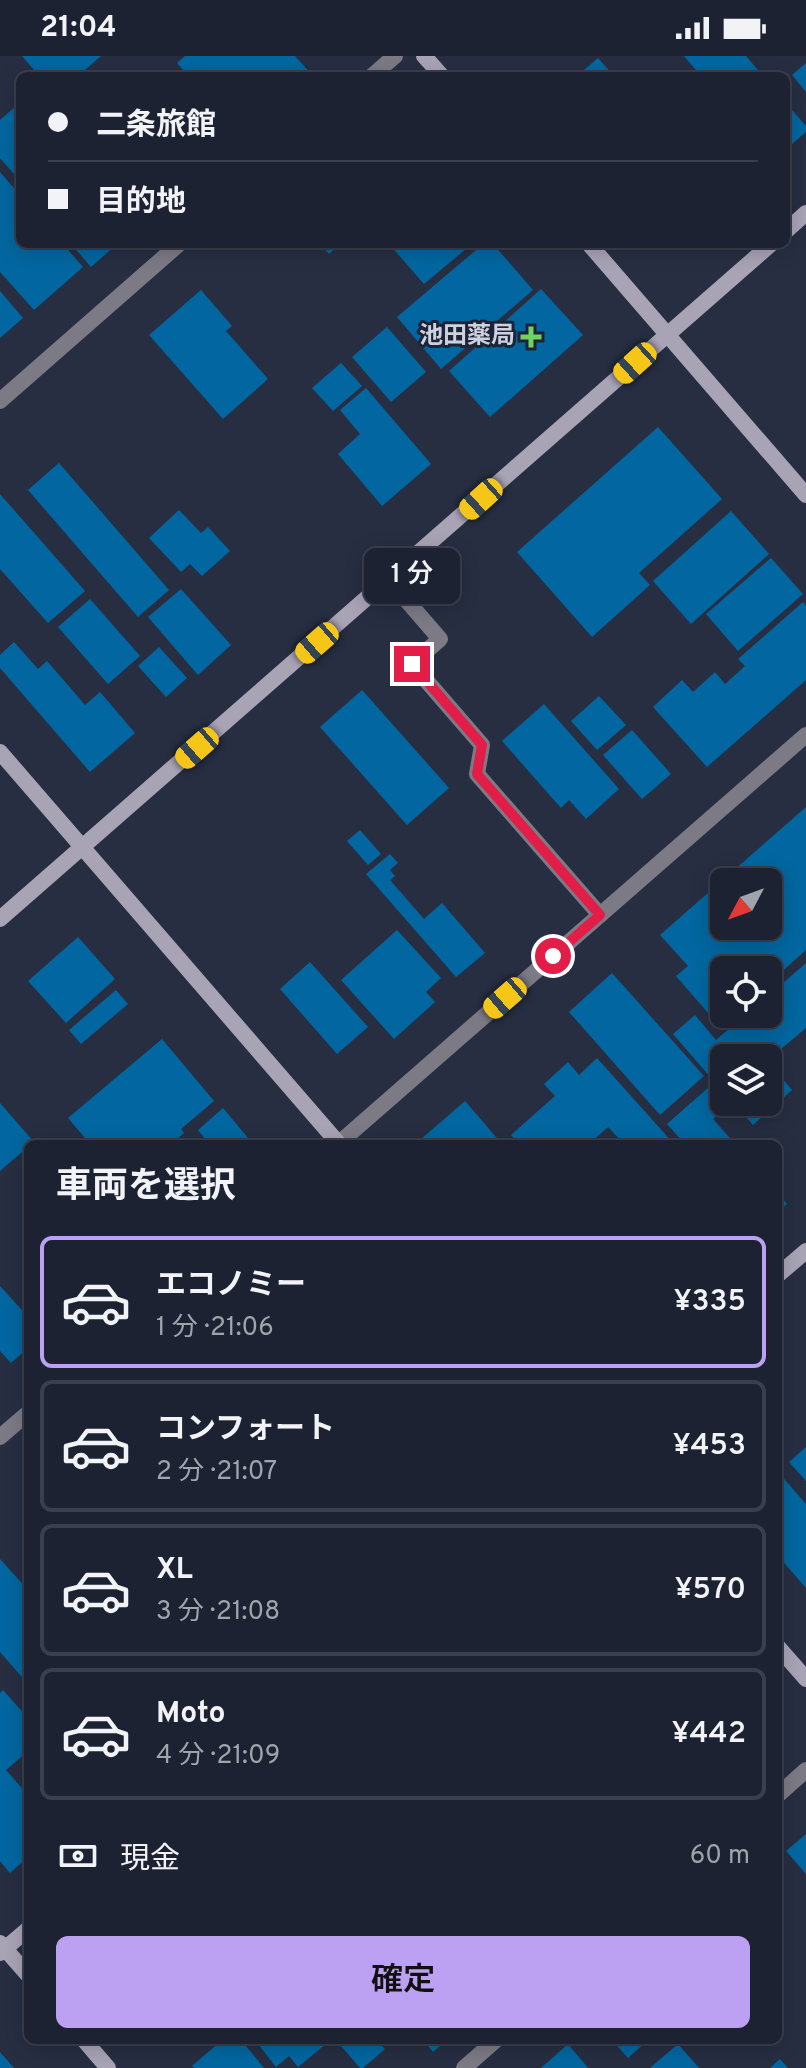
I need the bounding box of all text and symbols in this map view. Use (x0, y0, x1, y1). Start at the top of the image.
text: 21:04 (40, 10, 117, 47)
text: 二条旅館 (96, 108, 216, 145)
text: 目的地 (96, 185, 186, 222)
place label: 池田薬局 (419, 322, 515, 352)
marker: 池田薬局 (522, 328, 540, 346)
car (609, 338, 661, 388)
car (455, 474, 507, 524)
callout: 1 分 (364, 548, 460, 604)
text: 1 分 (391, 559, 433, 592)
car (291, 618, 343, 668)
route end (394, 646, 430, 682)
car (171, 723, 223, 773)
north arrow (710, 868, 782, 940)
map controls (710, 868, 782, 1116)
route start (535, 938, 571, 974)
button: locate (710, 956, 782, 1028)
car (479, 973, 531, 1023)
button: layers (710, 1044, 782, 1116)
text: 車両を選択 (56, 1165, 236, 1211)
icon: car (60, 1266, 132, 1338)
text: エコノミー (156, 1268, 306, 1305)
text: ¥335 (674, 1284, 746, 1321)
text: 1 分 · 21:06 (156, 1312, 274, 1345)
icon: car (60, 1410, 132, 1482)
text: コンフォート (156, 1412, 335, 1449)
text: ¥453 (673, 1428, 746, 1465)
text: 2 分 · 21:07 (156, 1456, 277, 1489)
text: XL (156, 1552, 193, 1589)
icon: car (60, 1554, 132, 1626)
text: ¥570 (675, 1572, 746, 1609)
text: 3 分 · 21:08 (156, 1596, 280, 1629)
text: Moto (156, 1696, 226, 1733)
icon: car (60, 1698, 132, 1770)
text: ¥442 (672, 1716, 746, 1753)
text: 4 分 · 21:09 (156, 1740, 280, 1773)
icon: cash (56, 1834, 100, 1878)
text: 60 m (690, 1840, 750, 1873)
text: 現金 (120, 1842, 180, 1879)
button: 確定 (56, 1936, 750, 2028)

